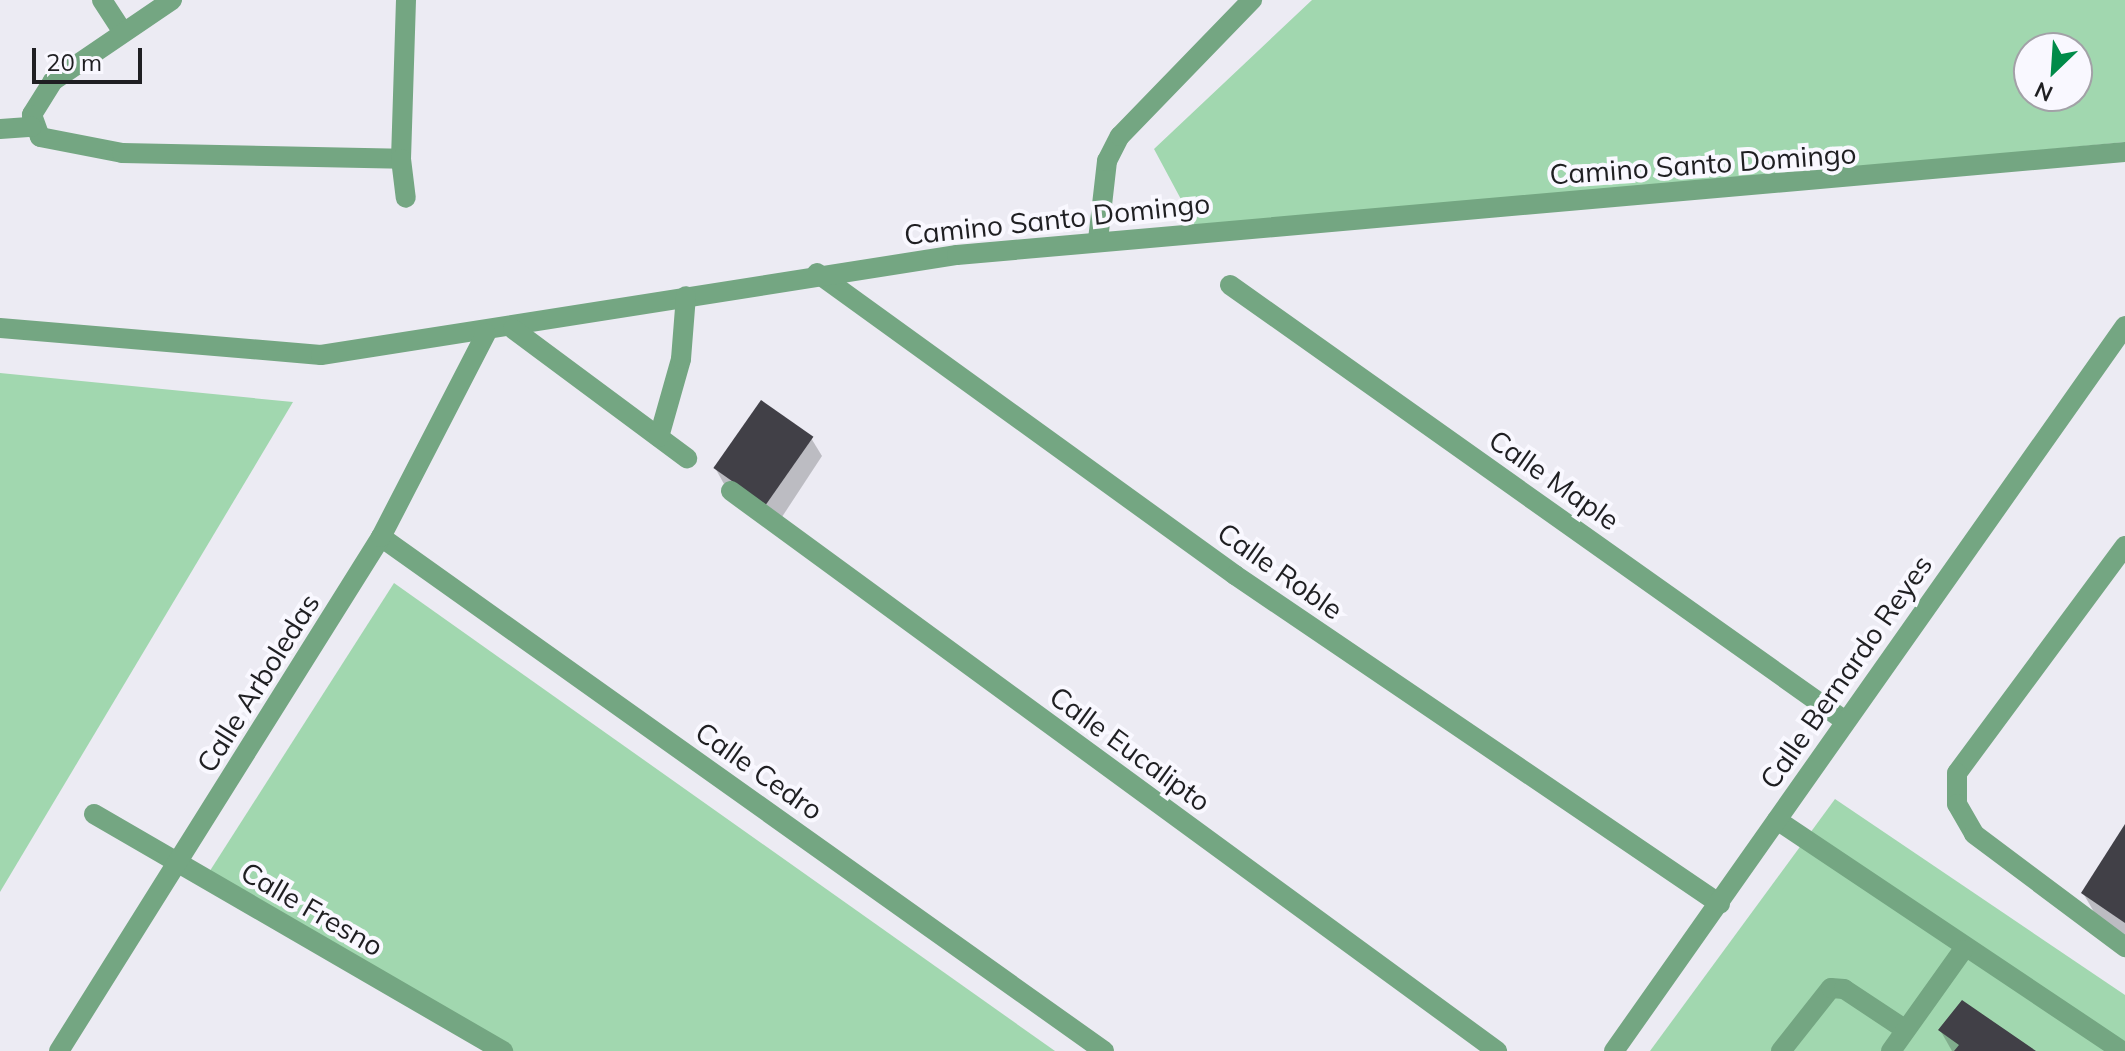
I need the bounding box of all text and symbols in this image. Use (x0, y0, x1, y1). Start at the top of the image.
scale bar (36, 32, 146, 82)
north arrow (2013, 32, 2093, 112)
text: 20 m (46, 47, 102, 77)
text: N (2030, 76, 2057, 108)
street label: Camino Santo Domingo (1548, 137, 1858, 191)
street label: Camino Santo Domingo (902, 186, 1212, 252)
street label: Calle Maple (1483, 423, 1625, 537)
street label: Calle Roble (1211, 516, 1349, 626)
street label: Calle Bernardo Reyes (1753, 549, 1939, 795)
street label: Calle Arboledas (190, 587, 326, 779)
street label: Calle Eucalipto (1043, 680, 1217, 818)
street label: Calle Cedro (689, 715, 829, 827)
street label: Calle Fresno (235, 855, 389, 963)

